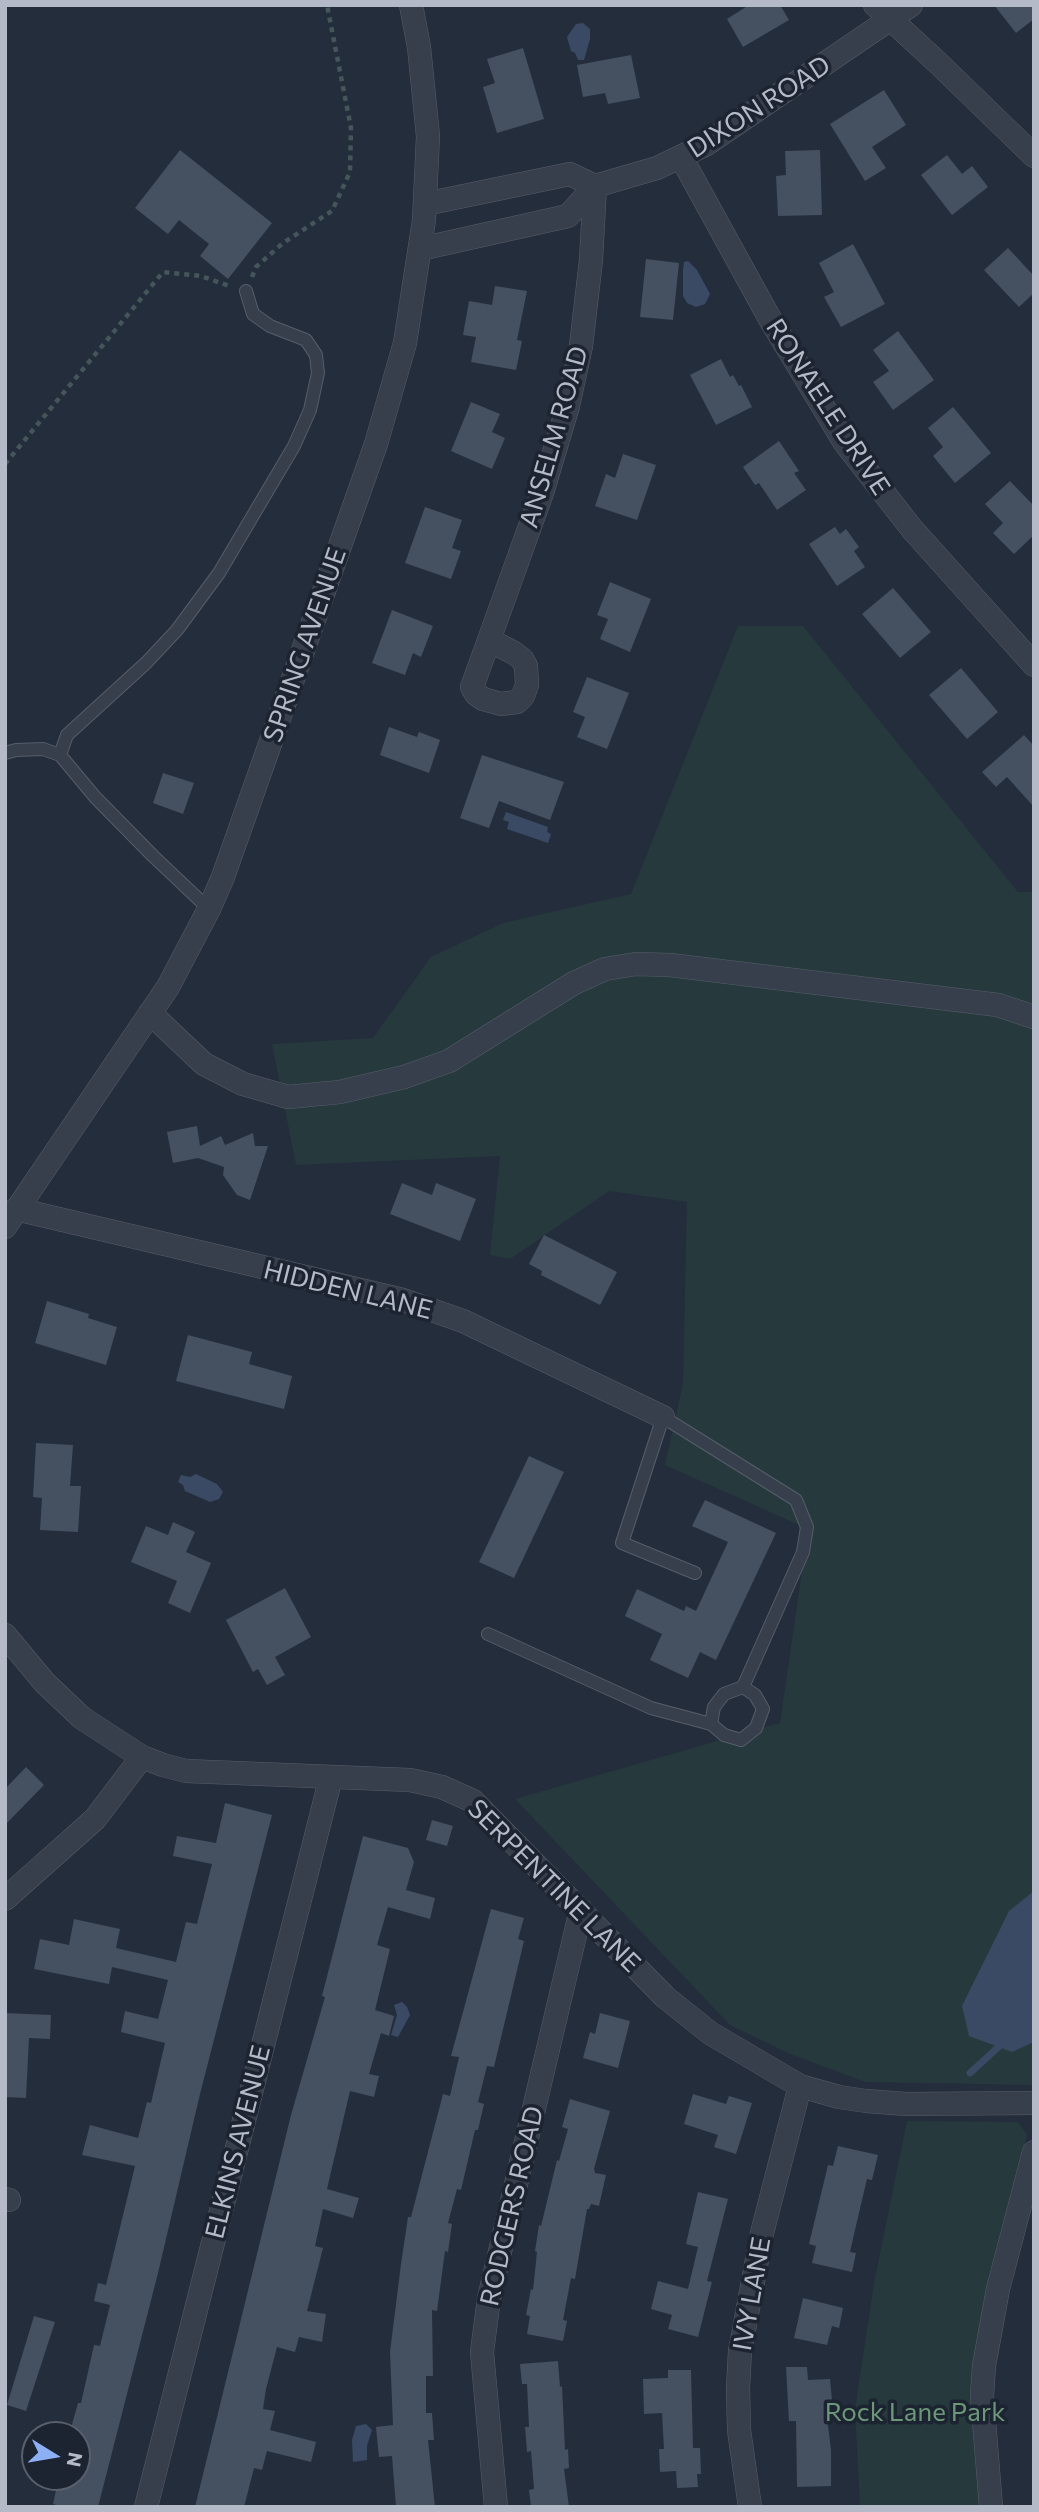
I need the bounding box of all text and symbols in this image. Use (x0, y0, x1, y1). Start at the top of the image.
street label: DIXON ROAD (682, 49, 836, 165)
street label: RONAELE DRIVE (759, 313, 897, 501)
street label: ANSELM ROAD (513, 343, 595, 531)
street label: SPRING AVENUE (257, 544, 353, 746)
street label: HIDDEN LANE (260, 1254, 436, 1326)
street label: SERPENTINE LANE (461, 1793, 647, 1979)
street label: ELKINS AVENUE (199, 2042, 277, 2242)
street label: RODGERS ROAD (474, 2103, 550, 2309)
street label: IVY LANE (727, 2235, 777, 2353)
park label: Rock Lane Park (825, 2396, 1005, 2428)
north arrow (21, 2421, 91, 2491)
text: N (62, 2451, 88, 2469)

